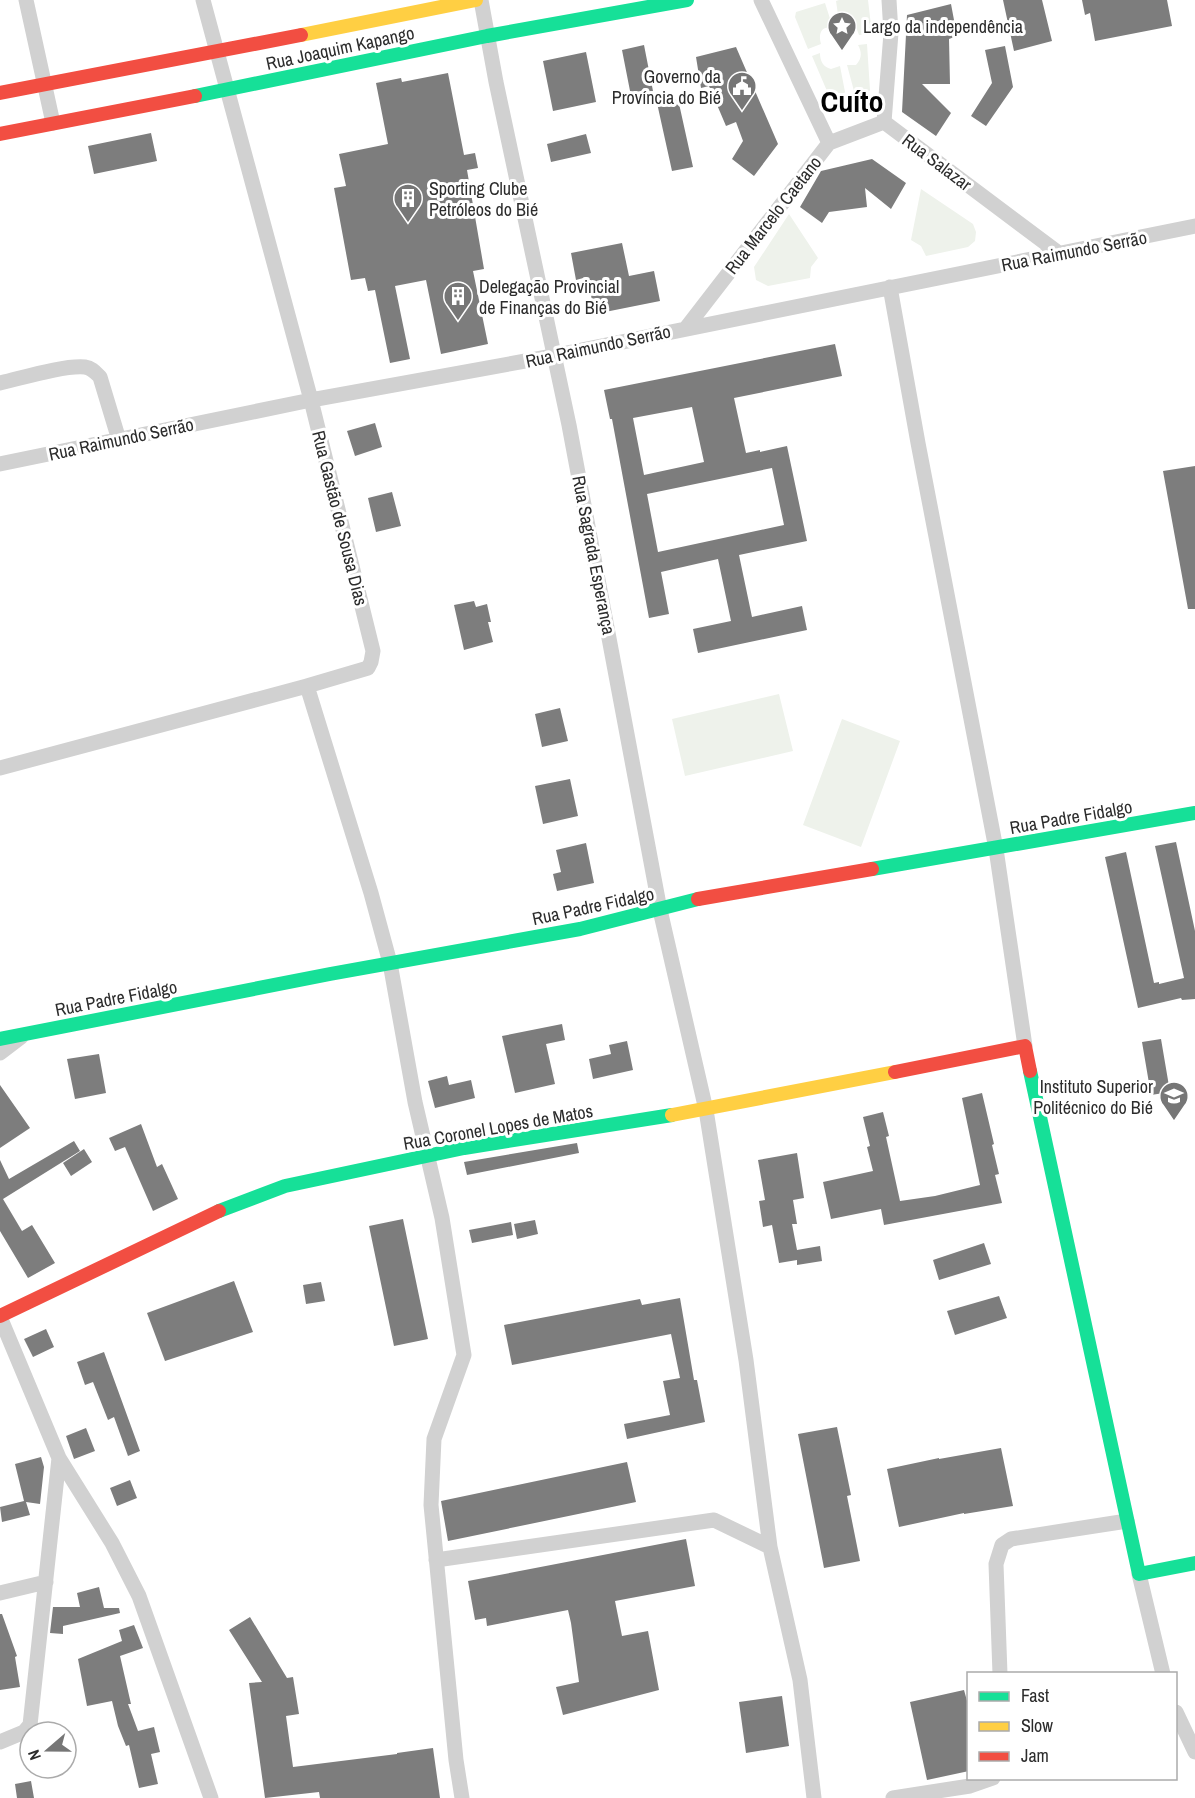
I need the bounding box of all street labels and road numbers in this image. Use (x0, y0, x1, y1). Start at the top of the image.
street label: Rua Joaquim Kapango (264, 20, 416, 76)
street label: Rua Salazar (897, 128, 977, 196)
street label: Rua Marcelo Caetano (719, 151, 827, 279)
street label: Rua Raimundo Serrão (999, 225, 1149, 277)
street label: Rua Raimundo Serrão (523, 318, 673, 374)
street label: Rua Raimundo Serrão (46, 411, 196, 467)
street label: Rua Gastão de Sousa Dias (306, 428, 374, 608)
street label: Rua Sagrada Esperança (566, 473, 622, 637)
street label: Rua Padre Fidalgo (1008, 794, 1134, 840)
street label: Rua Padre Fidalgo (530, 881, 656, 931)
street label: Rua Padre Fidalgo (53, 974, 179, 1022)
street label: Rua Coronel Lopes de Matos (401, 1098, 595, 1156)

